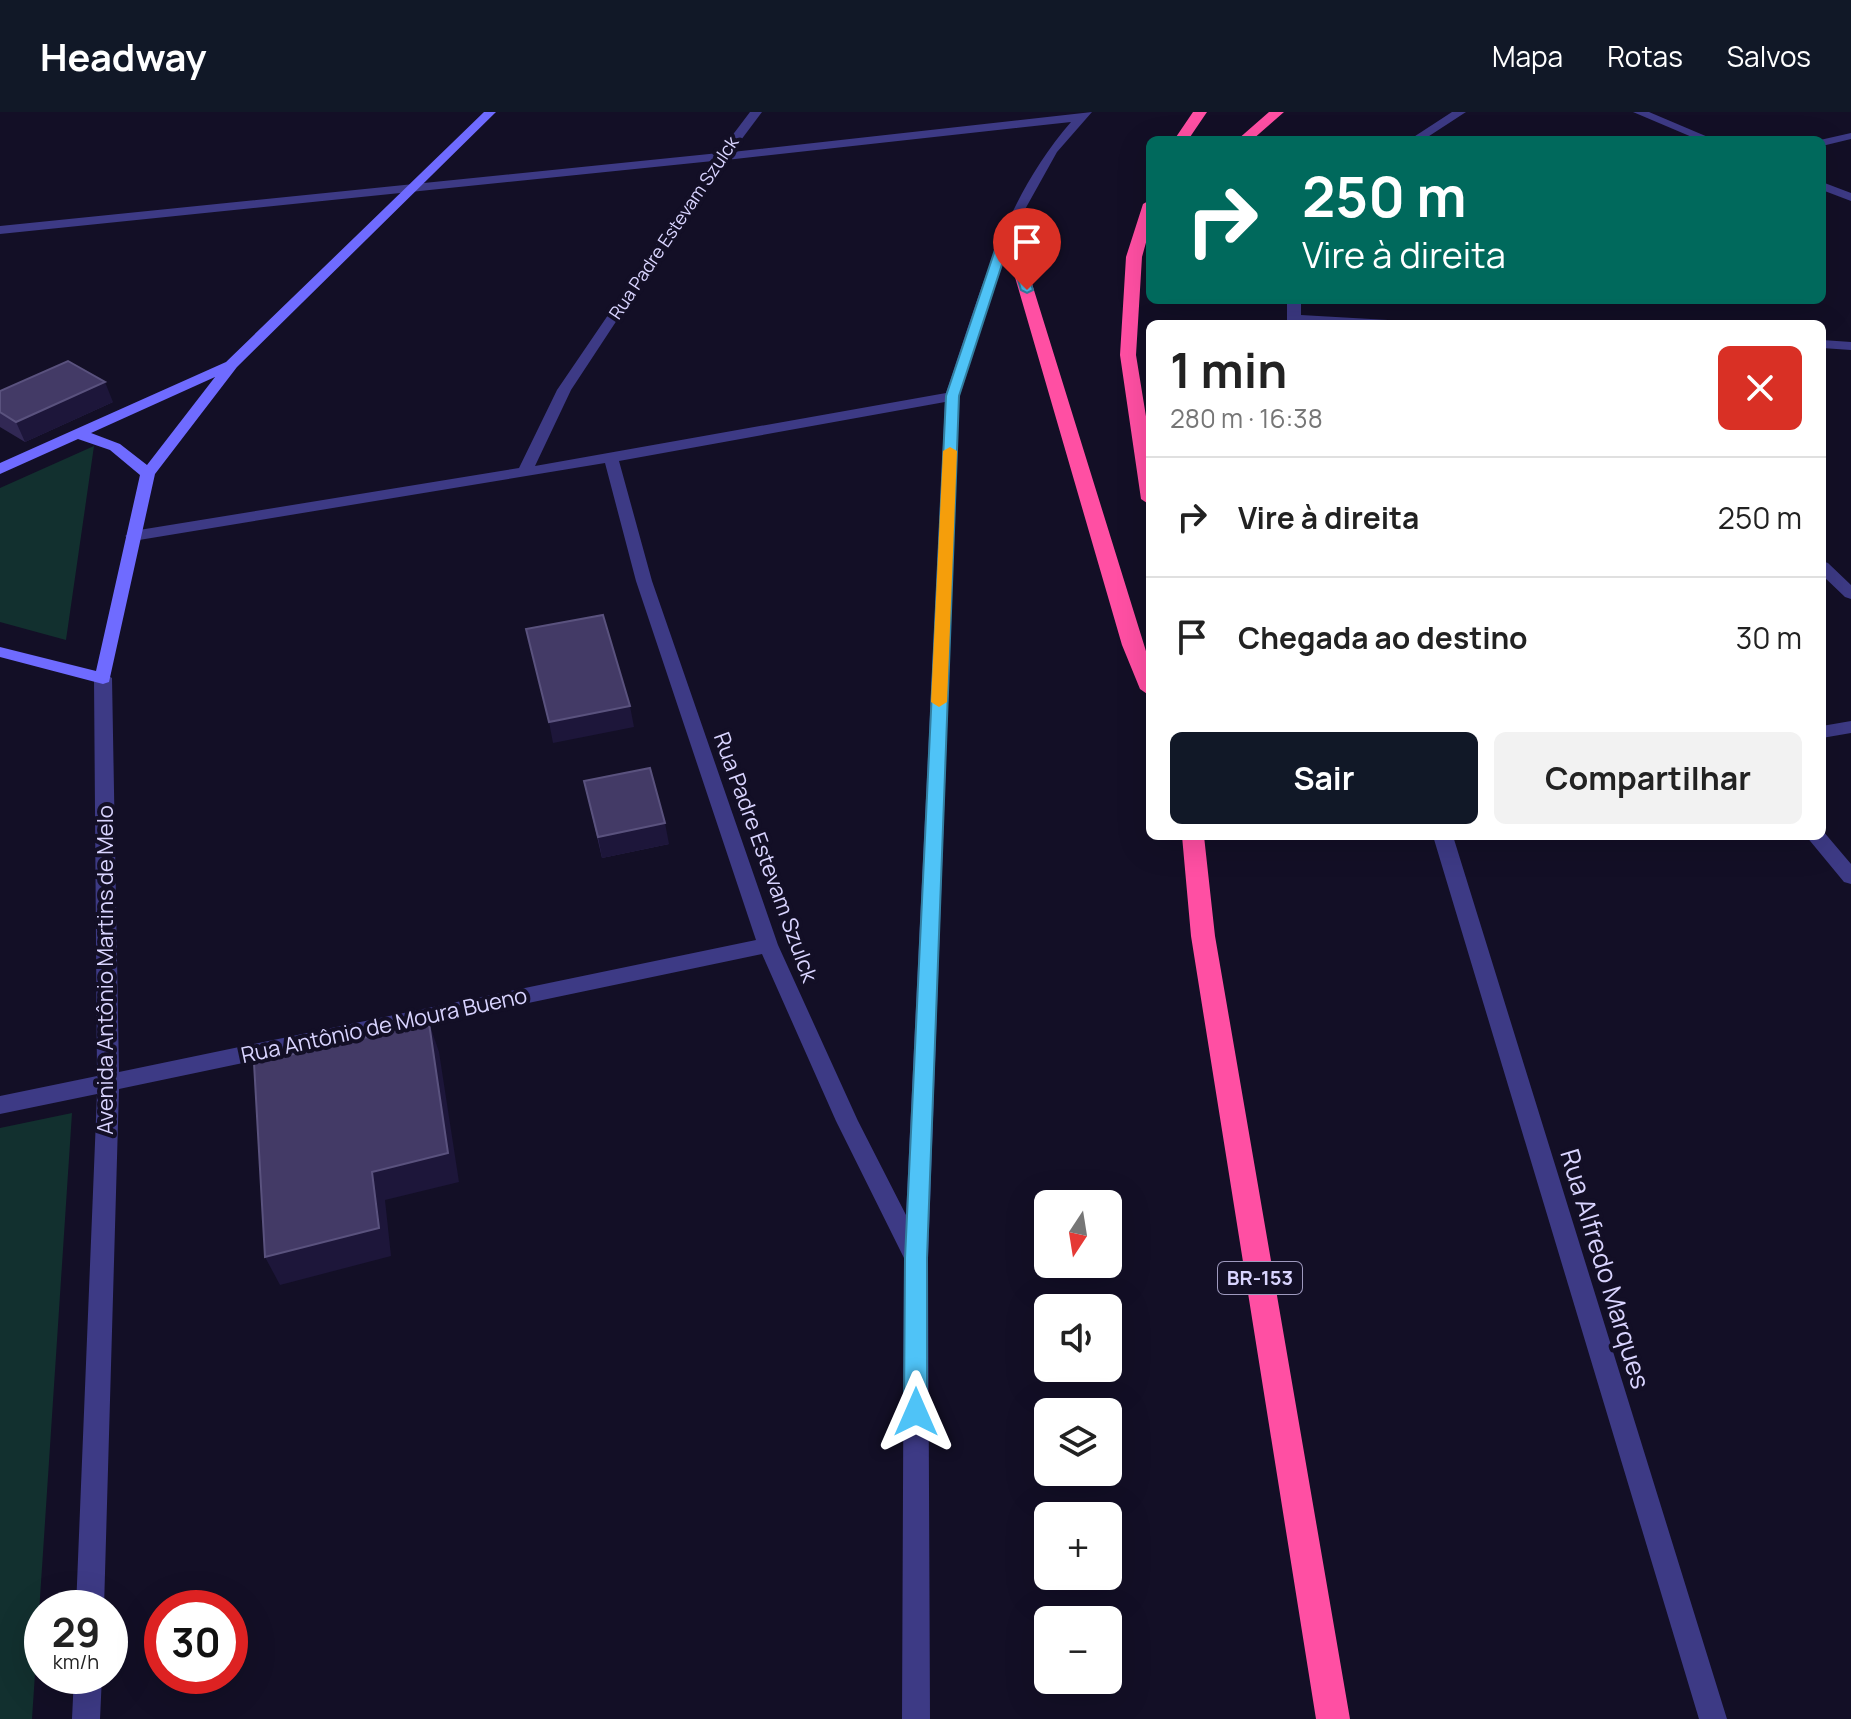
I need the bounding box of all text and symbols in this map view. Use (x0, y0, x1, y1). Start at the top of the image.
text: Headway (40, 30, 207, 82)
text: Mapa (1492, 37, 1563, 75)
text: Rotas (1607, 37, 1683, 75)
text: Salvos (1727, 37, 1811, 75)
street label: Rua Padre Estevam Szulck (603, 130, 744, 324)
text: 250 m (1302, 157, 1467, 234)
icon: right (1170, 168, 1274, 272)
pin (993, 208, 1061, 290)
icon: arrive (1005, 220, 1049, 264)
text: Vire à direita (1302, 230, 1506, 279)
text: 1 min (1170, 337, 1287, 402)
button: close (1718, 346, 1802, 430)
text: 280 m · 16:38 (1170, 400, 1323, 436)
icon: right (1170, 495, 1214, 539)
text: Vire à direita (1238, 497, 1419, 538)
text: 250 m (1718, 497, 1802, 538)
icon: arrive (1170, 615, 1214, 659)
text: Chegada ao destino (1238, 617, 1528, 658)
text: 30 m (1736, 617, 1802, 658)
street label: Rua Padre Estevam Szulck (707, 728, 826, 987)
button: Sair (1170, 732, 1478, 824)
button: Compartilhar (1494, 732, 1802, 824)
street label: Avenida Antônio Martins de Melo (90, 805, 120, 1135)
street label: Rua Antônio de Moura Bueno (238, 980, 530, 1070)
street label: Rua Alfredo Marques (1552, 1144, 1660, 1393)
north arrow (1034, 1190, 1122, 1278)
map controls (1034, 1190, 1122, 1694)
road number: BR-153 (1218, 1262, 1302, 1294)
button: sound (1034, 1294, 1122, 1382)
position arrow (874, 1370, 958, 1454)
button: layers (1034, 1398, 1122, 1486)
button: + (1034, 1502, 1122, 1590)
speed limit sign: 30 (144, 1590, 248, 1694)
text: 29 (52, 1604, 100, 1659)
button: − (1034, 1606, 1122, 1694)
text: km/h (53, 1648, 99, 1675)

